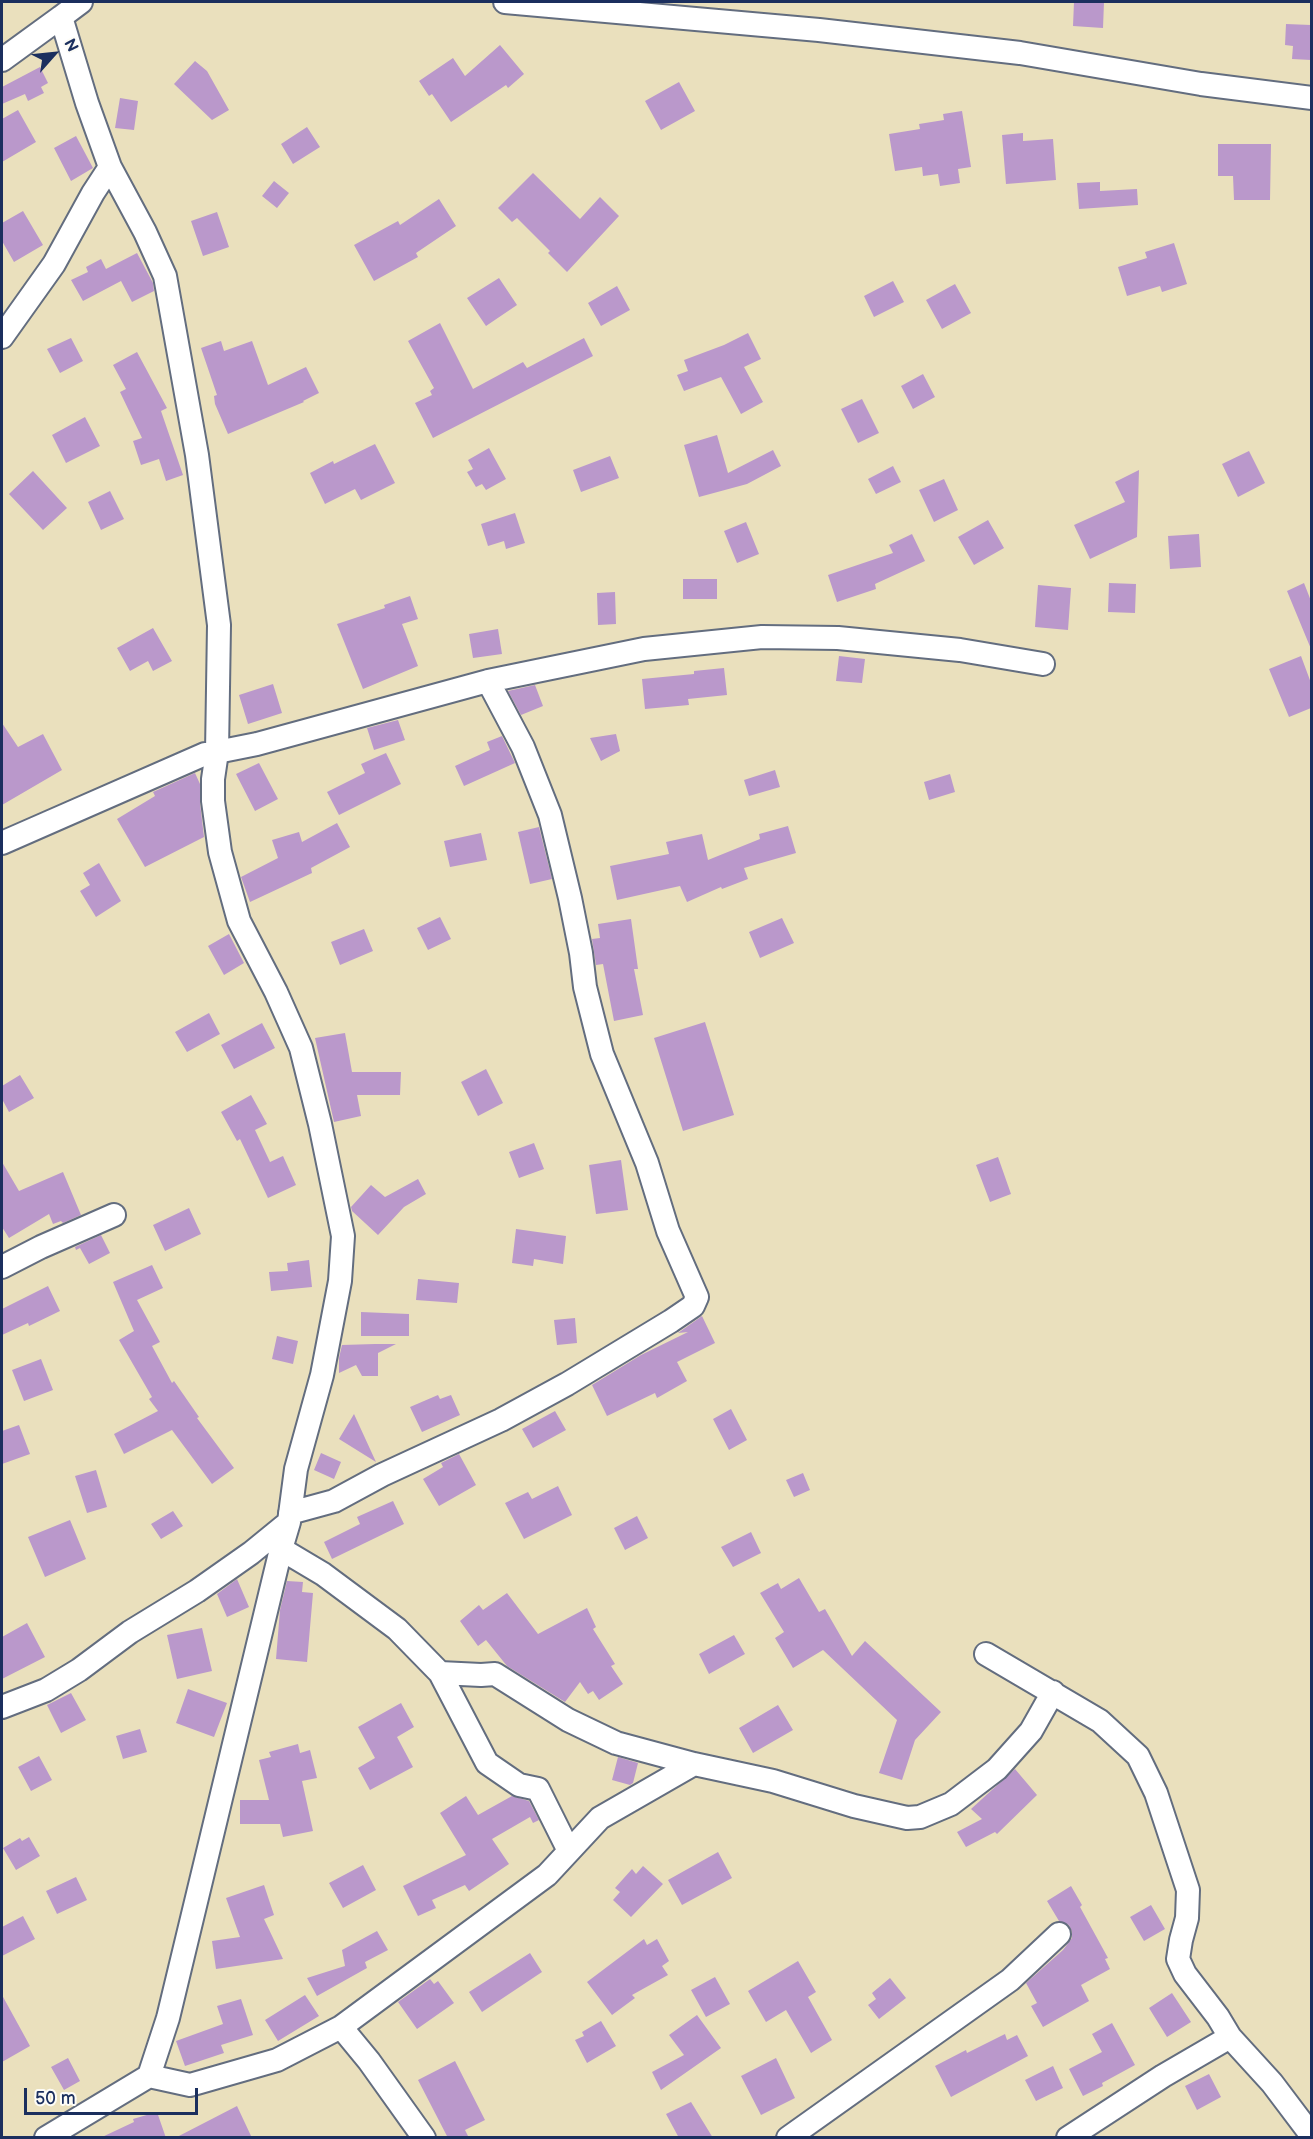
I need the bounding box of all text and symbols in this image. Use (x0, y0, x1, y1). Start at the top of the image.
north arrow (24, 24, 84, 84)
text: N (59, 36, 82, 55)
scale bar (27, 2076, 201, 2114)
text: 50 m (35, 2088, 76, 2109)

